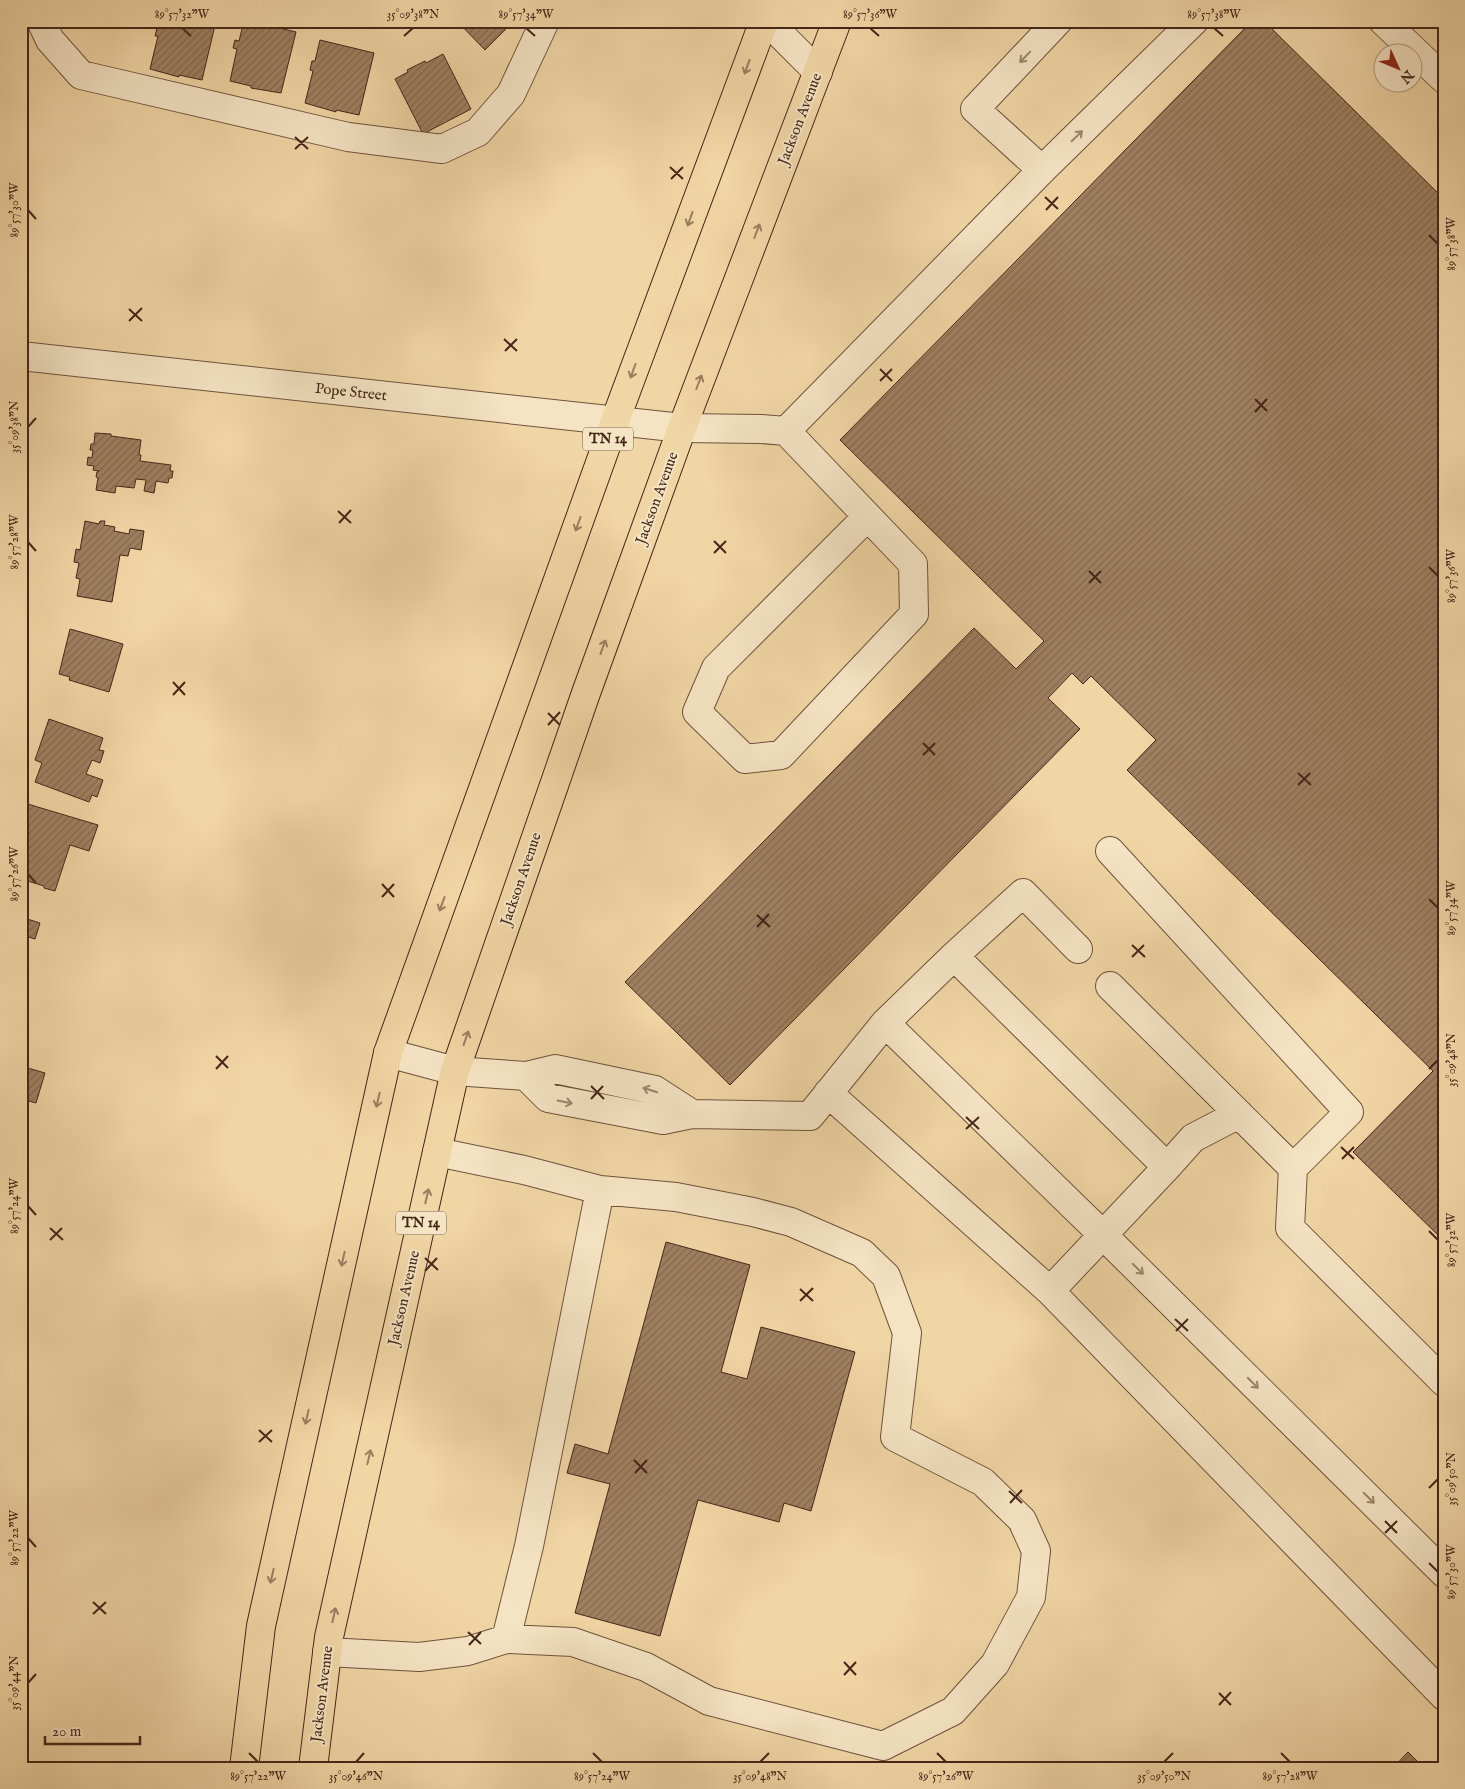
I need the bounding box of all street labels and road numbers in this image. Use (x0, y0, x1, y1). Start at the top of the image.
street label: Jackson Avenue (773, 70, 826, 170)
street label: Pope Street (314, 379, 388, 405)
road number: TN 14 (583, 428, 633, 450)
street label: Jackson Avenue (631, 449, 683, 549)
street label: Jackson Avenue (496, 830, 546, 930)
road number: TN 14 (396, 1212, 446, 1234)
street label: Jackson Avenue (383, 1248, 424, 1349)
street label: Jackson Avenue (306, 1645, 337, 1745)

